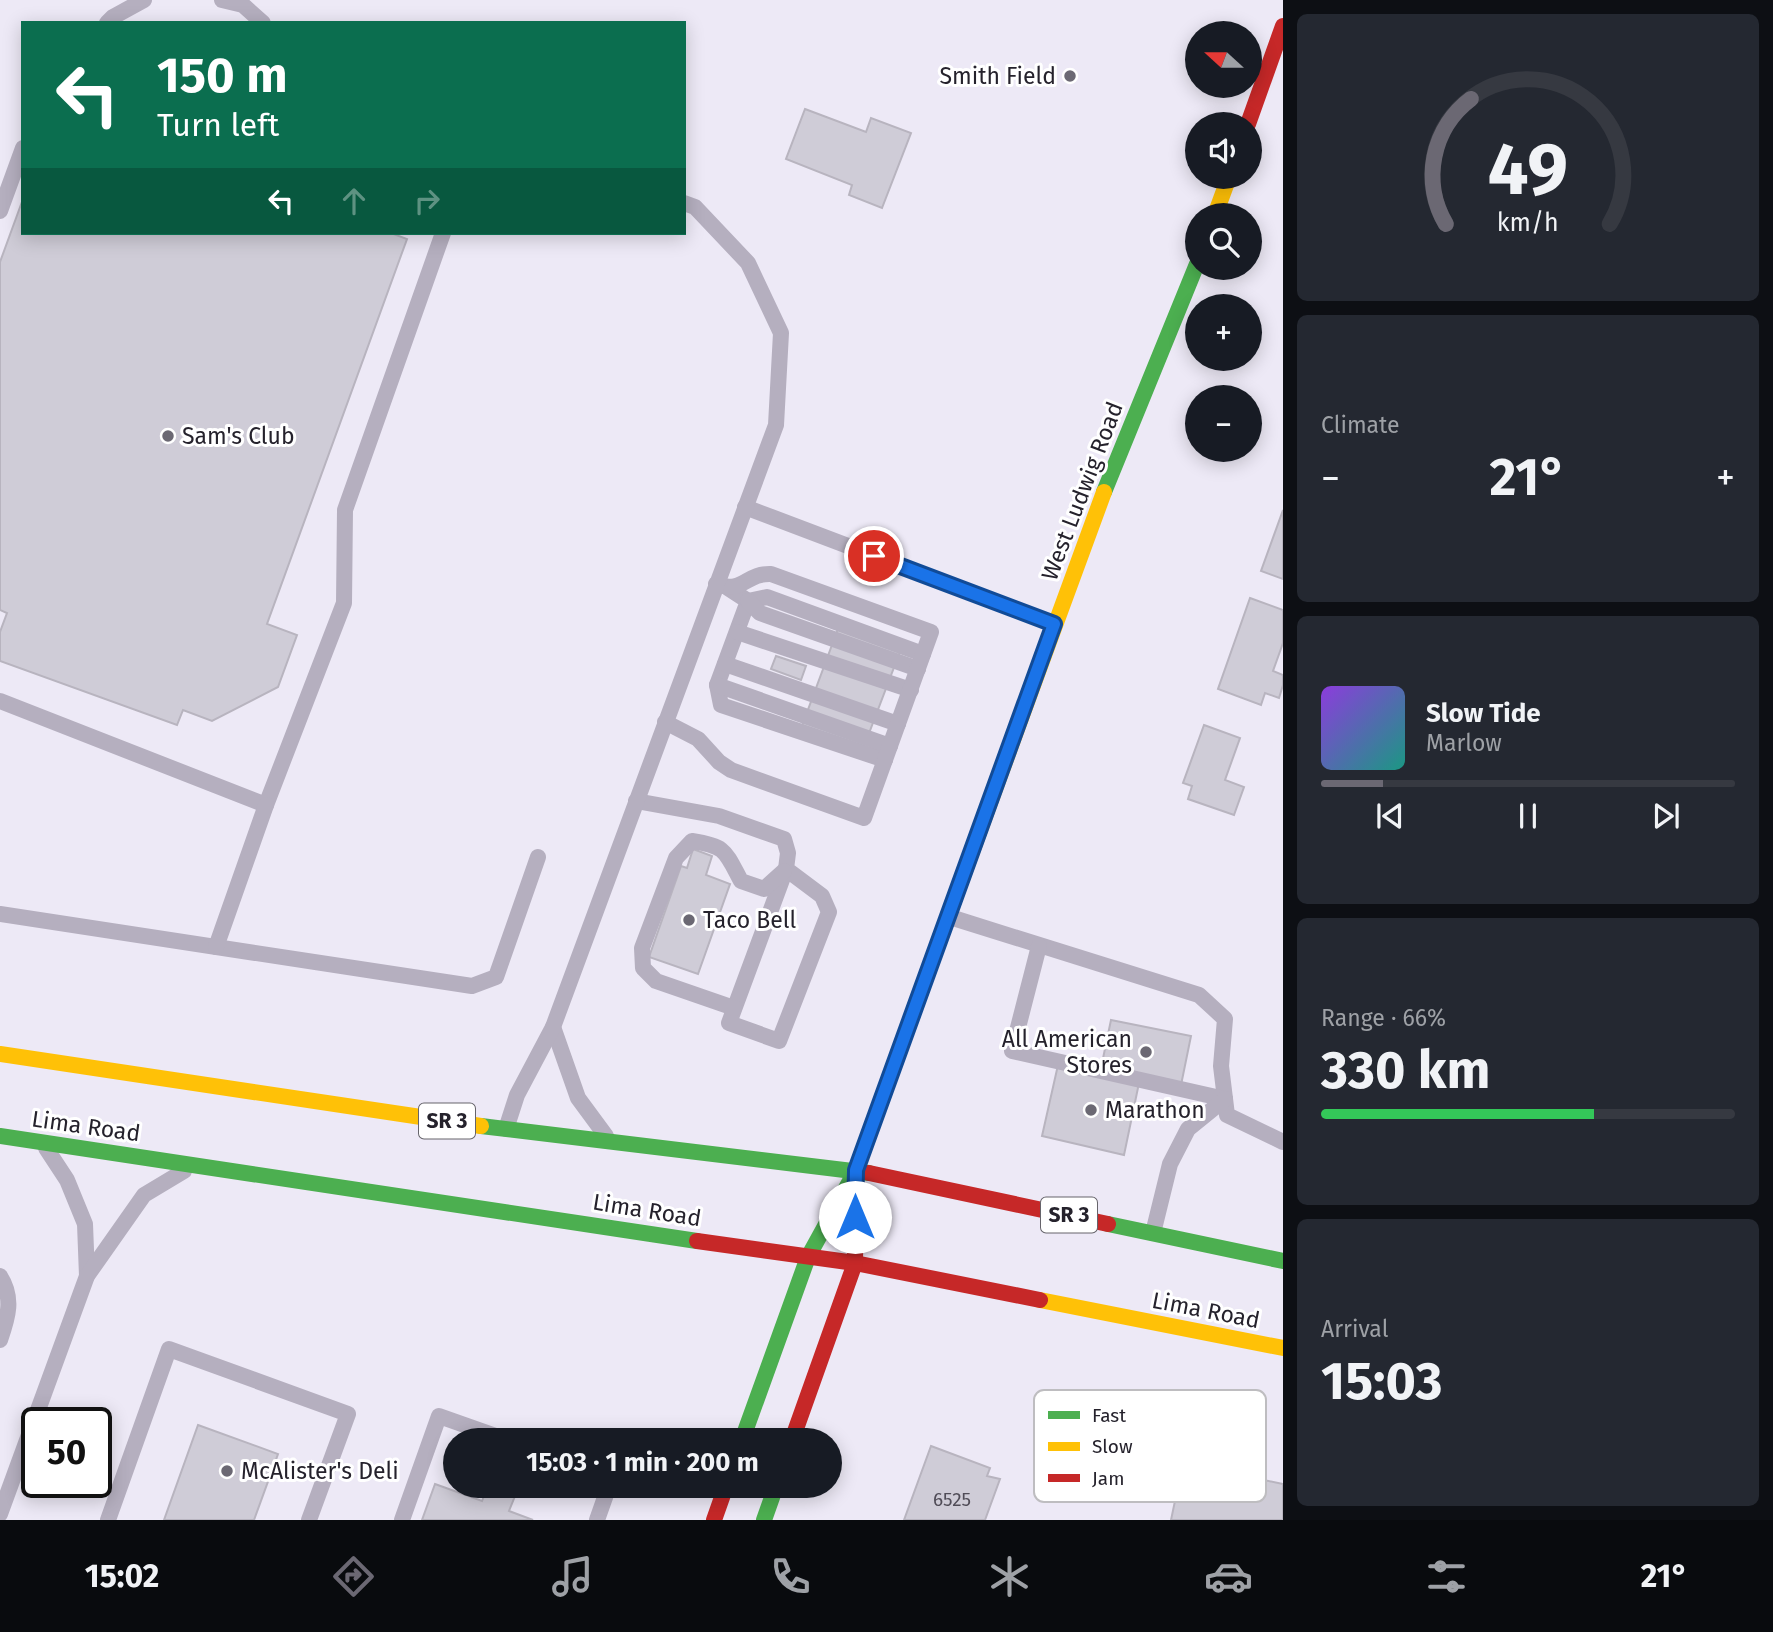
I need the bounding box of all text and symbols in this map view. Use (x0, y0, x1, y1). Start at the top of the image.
north arrow (1185, 21, 1262, 98)
map controls (1185, 21, 1262, 462)
text: 150 m (157, 46, 288, 105)
icon: left (42, 49, 133, 140)
place label: Smith Field (940, 62, 1056, 90)
marker: Smith Field (1062, 68, 1078, 84)
text: Turn left (157, 106, 279, 144)
button: sound (1185, 112, 1262, 189)
text: 49 (1488, 126, 1568, 213)
icon: left (262, 182, 300, 220)
icon: ahead (335, 182, 373, 220)
icon: right (408, 182, 446, 220)
button: search (1185, 203, 1262, 280)
text: km/h (1497, 207, 1559, 237)
button: + (1185, 294, 1262, 371)
button: − (1185, 385, 1262, 462)
street label: West Ludwig Road (1035, 398, 1129, 584)
text: Climate (1321, 411, 1400, 439)
place label: Sam's Club (182, 422, 295, 450)
marker: Sam's Club (160, 428, 176, 444)
text: 21° (1490, 446, 1567, 509)
text: − (1321, 455, 1340, 501)
text: + (1716, 455, 1735, 501)
pin (844, 526, 904, 586)
icon: arrive (855, 537, 893, 575)
text: Slow Tide (1426, 698, 1541, 729)
text: Marlow (1426, 729, 1502, 757)
icon: previous (1371, 797, 1409, 835)
icon: pause (1509, 797, 1547, 835)
icon: next (1647, 797, 1685, 835)
place label: Taco Bell (703, 906, 797, 934)
marker: Taco Bell (681, 912, 697, 928)
text: Range · 66% (1321, 1004, 1446, 1032)
place label: All American Stores (1002, 1025, 1132, 1079)
text: 330 km (1321, 1039, 1490, 1102)
marker: All American Stores (1138, 1044, 1154, 1060)
place label: Marathon (1105, 1096, 1205, 1124)
marker: Marathon (1083, 1102, 1099, 1118)
road number: SR 3 (419, 1104, 475, 1138)
street label: Lima Road (30, 1105, 142, 1147)
position arrow (818, 1180, 892, 1254)
street label: Lima Road (591, 1188, 703, 1232)
road number: SR 3 (1041, 1198, 1097, 1232)
street label: Lima Road (1150, 1286, 1262, 1334)
text: Arrival (1321, 1315, 1388, 1343)
text: 15:03 (1321, 1350, 1442, 1413)
legend (1034, 1390, 1266, 1502)
text: Fast (1092, 1404, 1126, 1427)
speed limit sign: 50 (21, 1407, 112, 1498)
text: Slow (1092, 1435, 1133, 1458)
text: 15:03 · 1 min · 200 m (526, 1447, 759, 1478)
place label: McAlister's Deli (241, 1457, 399, 1485)
marker: McAlister's Deli (219, 1463, 235, 1479)
text: Jam (1092, 1467, 1124, 1490)
house number: 6525 (933, 1488, 971, 1511)
icon: directions (329, 1552, 378, 1601)
icon: music (548, 1552, 597, 1601)
icon: phone (766, 1552, 815, 1601)
icon: climate (985, 1552, 1034, 1601)
icon: car (1204, 1552, 1253, 1601)
icon: filters (1422, 1552, 1471, 1601)
text: 15:02 (85, 1557, 159, 1595)
text: 21° (1641, 1557, 1688, 1595)

